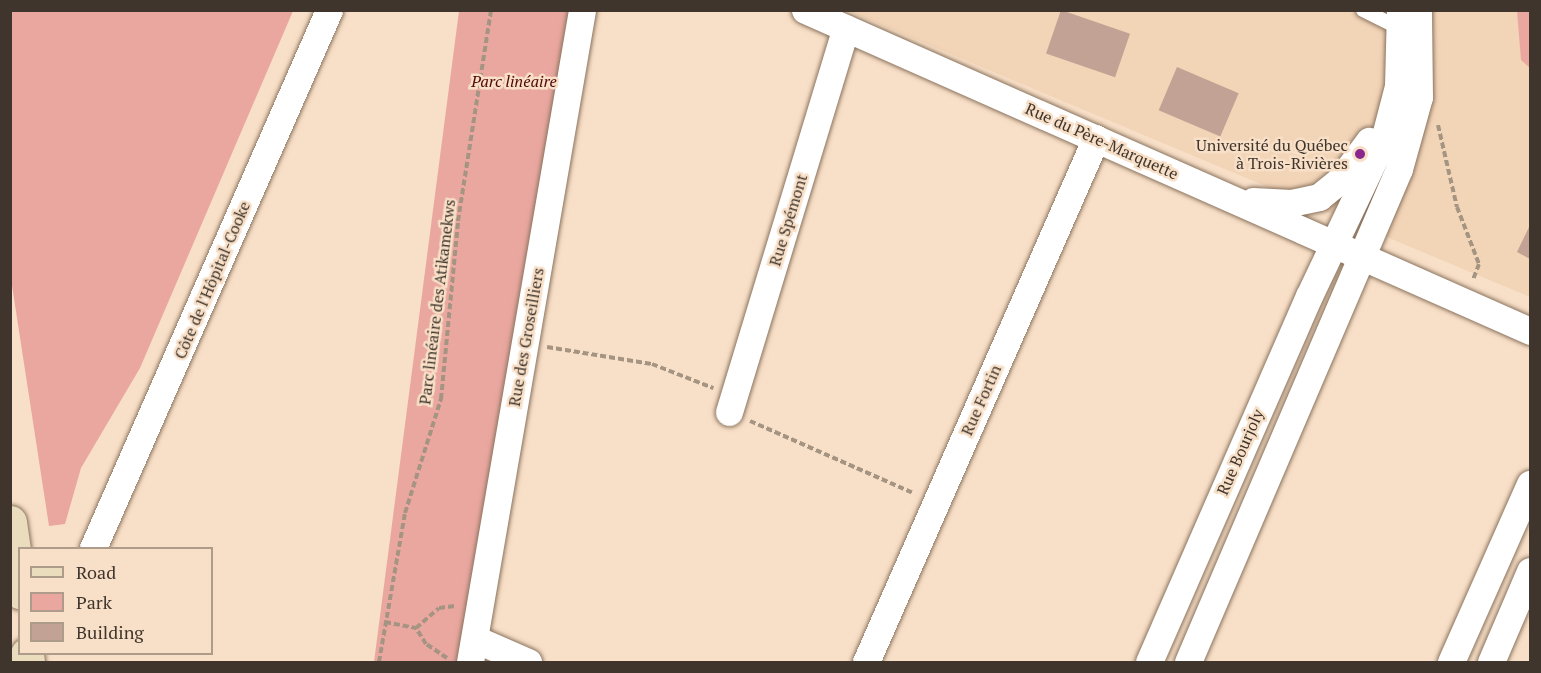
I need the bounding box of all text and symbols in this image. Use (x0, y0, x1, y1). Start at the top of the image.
park label: Parc linéaire (471, 71, 557, 91)
street label: Rue du Père-Marquette (1023, 99, 1181, 183)
place label: Université du Québec à Trois-Rivières (1196, 135, 1348, 173)
marker: Université du Québec à Trois-Rivières (1353, 147, 1367, 161)
street label: Rue Spémont (765, 172, 811, 268)
street label: Côte de l'Hôpital-Cooke (170, 198, 254, 362)
street label: Parc linéaire des Atikamekws (415, 198, 459, 406)
street label: Rue des Groseilliers (504, 266, 548, 408)
street label: Rue Fortin (957, 362, 1005, 438)
street label: Rue Bourjoly (1213, 406, 1267, 498)
legend (18, 547, 213, 655)
text: Road (76, 560, 116, 584)
text: Park (76, 590, 112, 614)
text: Building (76, 620, 144, 644)

